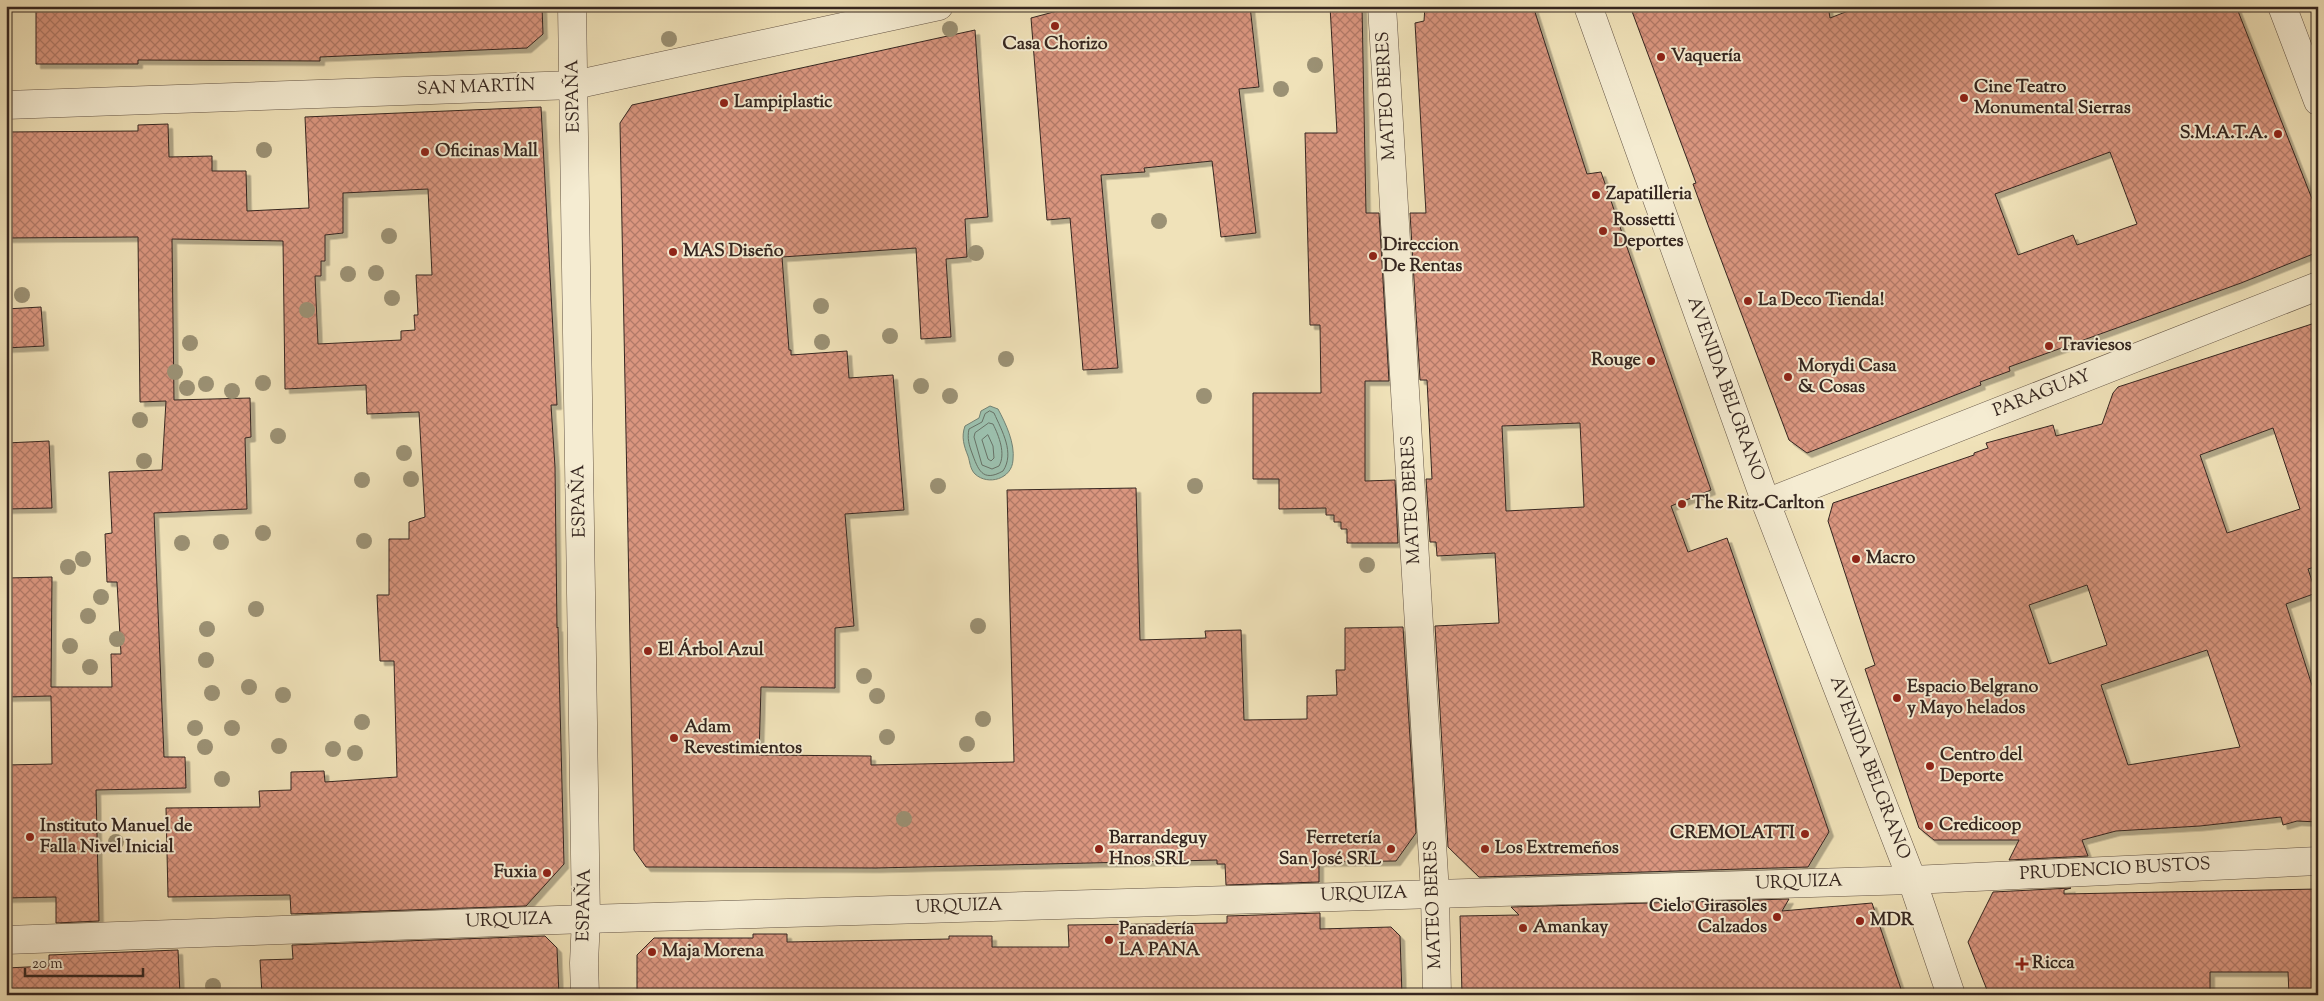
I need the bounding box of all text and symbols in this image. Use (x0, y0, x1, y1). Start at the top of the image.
marker: Casa Chorizo (1049, 20, 1061, 32)
street label: MATEO BERES (1371, 31, 1403, 161)
place label: Casa Chorizo (1002, 32, 1108, 58)
place label: Vaquería (1671, 44, 1742, 70)
marker: Vaquería (1655, 51, 1667, 63)
street label: ESPAÑA (560, 59, 588, 133)
street label: SAN MARTÍN (416, 73, 536, 103)
place label: Cine Teatro Monumental Sierras (1974, 75, 2131, 122)
place label: Lampiplastic (734, 90, 833, 116)
marker: Cine Teatro Monumental Sierras (1958, 92, 1970, 104)
marker: Lampiplastic (718, 97, 730, 109)
place label: S.M.A.T.A. (2180, 121, 2268, 147)
marker: S.M.A.T.A. (2272, 128, 2284, 140)
place label: Oficinas Mall (435, 139, 539, 165)
marker: Oficinas Mall (419, 146, 431, 158)
place label: Zapatilleria (1606, 182, 1693, 208)
marker: Zapatilleria (1590, 189, 1602, 201)
place label: Rossetti Deportes (1613, 208, 1684, 255)
marker: Rossetti Deportes (1597, 225, 1609, 237)
place label: Direccion De Rentas (1383, 233, 1462, 280)
place label: MAS Diseño (683, 239, 784, 265)
marker: MAS Diseño (667, 246, 679, 258)
marker: Direccion De Rentas (1367, 250, 1379, 262)
place label: La Deco Tienda! (1758, 288, 1885, 314)
street label: AVENIDA BELGRANO (1680, 293, 1770, 485)
marker: La Deco Tienda! (1742, 295, 1754, 307)
place label: Traviesos (2059, 333, 2132, 359)
marker: Traviesos (2043, 340, 2055, 352)
place label: Rouge (1591, 348, 1642, 374)
place label: Morydi Casa & Cosas (1798, 354, 1897, 401)
marker: Rouge (1645, 355, 1657, 367)
street label: PARAGUAY (1989, 363, 2095, 425)
marker: Morydi Casa & Cosas (1782, 371, 1794, 383)
street label: MATEO BERES (1396, 435, 1428, 565)
street label: ESPAÑA (566, 464, 594, 538)
place label: The Ritz-Carlton (1692, 491, 1825, 517)
marker: The Ritz-Carlton (1676, 498, 1688, 510)
place label: Macro (1866, 546, 1915, 572)
marker: Macro (1850, 553, 1862, 565)
place label: El Árbol Azul (658, 637, 765, 664)
marker: El Árbol Azul (642, 645, 654, 657)
street label: AVENIDA BELGRANO (1822, 672, 1916, 864)
place label: Espacio Belgrano y Mayo helados (1907, 675, 2039, 722)
marker: Espacio Belgrano y Mayo helados (1891, 692, 1903, 704)
place label: Adam Revestimientos (684, 715, 802, 762)
marker: Adam Revestimientos (668, 732, 680, 744)
place label: Centro del Deporte (1940, 743, 2024, 790)
marker: Centro del Deporte (1924, 760, 1936, 772)
place label: Credicoop (1939, 813, 2021, 839)
place label: Instituto Manuel de Falla Nivel Inicial (40, 814, 193, 861)
marker: Credicoop (1923, 820, 1935, 832)
place label: CREMOLATTI (1670, 821, 1795, 847)
place label: Barrandeguy Hnos SRL (1109, 826, 1207, 873)
place label: Ferretería San José SRL (1279, 826, 1382, 873)
marker: CREMOLATTI (1799, 828, 1811, 840)
marker: Instituto Manuel de Falla Nivel Inicial (24, 831, 36, 843)
place label: Los Extremeños (1495, 836, 1619, 862)
street label: MATEO BERES (1419, 840, 1449, 970)
marker: Barrandeguy Hnos SRL (1093, 843, 1105, 855)
marker: Ferretería San José SRL (1385, 843, 1397, 855)
marker: Los Extremeños (1479, 843, 1491, 855)
street label: PRUDENCIO BUSTOS (2019, 852, 2211, 888)
place label: Fuxia (494, 860, 538, 886)
marker: Fuxia (541, 867, 553, 879)
street label: ESPAÑA (571, 868, 599, 942)
street label: URQUIZA (1755, 868, 1844, 898)
street label: URQUIZA (1320, 880, 1409, 910)
street label: URQUIZA (915, 892, 1004, 922)
place label: Cielo Girasoles Calzados (1649, 894, 1767, 941)
street label: URQUIZA (465, 906, 554, 936)
place label: MDR (1870, 908, 1915, 934)
marker: Cielo Girasoles Calzados (1771, 911, 1783, 923)
place label: Amankay (1533, 915, 1608, 941)
marker: MDR (1854, 915, 1866, 927)
place label: Panadería LA PANA (1119, 917, 1201, 964)
marker: Amankay (1517, 922, 1529, 934)
marker: Panadería LA PANA (1103, 934, 1115, 946)
place label: Maja Morena (662, 939, 765, 965)
scale bar (25, 946, 142, 978)
marker: Maja Morena (646, 946, 658, 958)
place label: Ricca (2032, 951, 2075, 977)
text: 20 m (32, 954, 63, 975)
marker: Ricca (2016, 958, 2028, 970)

